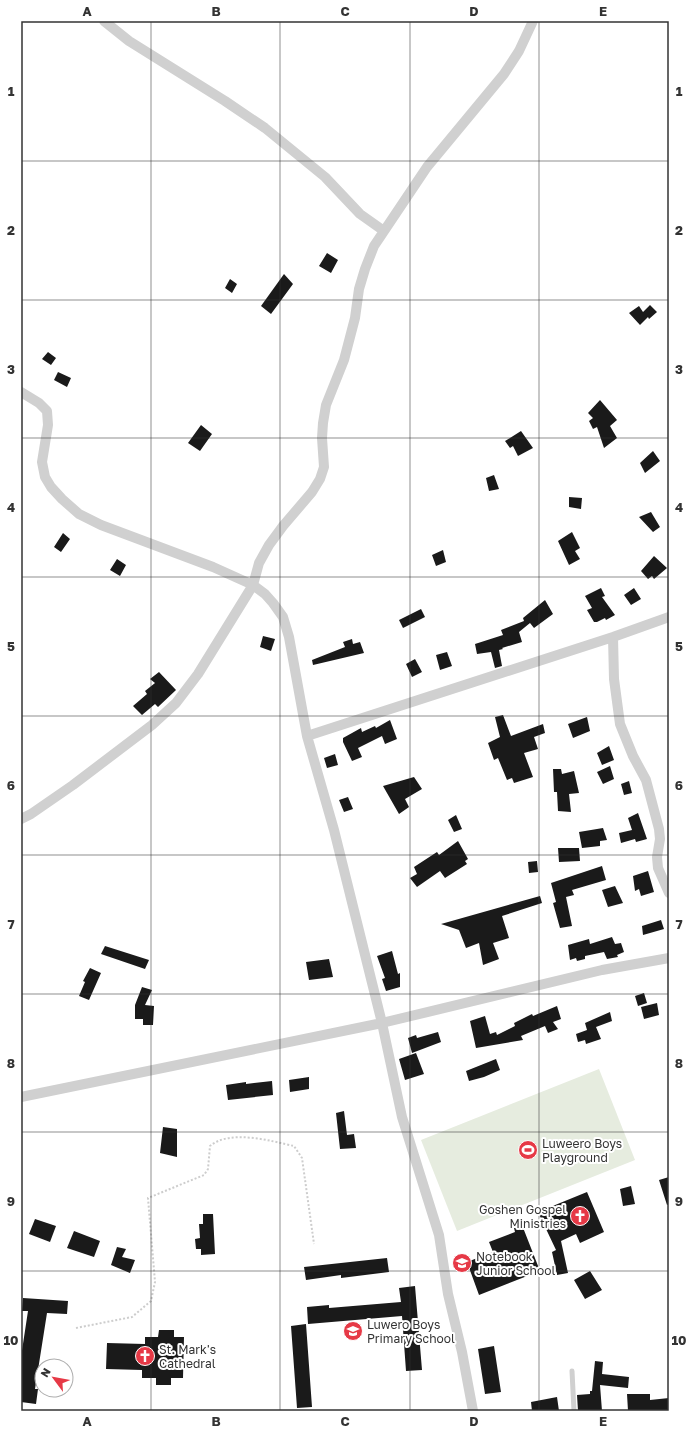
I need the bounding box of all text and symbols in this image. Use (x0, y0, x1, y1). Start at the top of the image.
text: A (82, 3, 92, 19)
text: B (211, 3, 221, 19)
text: C (340, 3, 350, 19)
text: D (469, 3, 479, 19)
text: E (599, 3, 607, 19)
text: 1 (8, 83, 15, 99)
text: 1 (676, 83, 683, 99)
text: 2 (7, 222, 15, 238)
text: 2 (675, 222, 683, 238)
text: 3 (7, 361, 15, 377)
text: 3 (675, 361, 683, 377)
text: 4 (7, 499, 15, 515)
text: 4 (675, 499, 683, 515)
text: 5 (7, 638, 15, 654)
text: 5 (675, 638, 683, 654)
text: 6 (7, 777, 15, 793)
text: 6 (675, 777, 683, 793)
text: 7 (7, 916, 15, 932)
text: 7 (675, 916, 683, 932)
text: 8 (7, 1055, 15, 1071)
text: 8 (675, 1055, 683, 1071)
place label: Luweero Boys Playground (542, 1136, 622, 1165)
sports icon: Luweero Boys Playground (517, 1139, 539, 1161)
text: 9 (7, 1193, 15, 1209)
text: 9 (675, 1193, 683, 1209)
place label: Goshen Gospel Ministries (479, 1202, 566, 1231)
church icon: Goshen Gospel Ministries (569, 1205, 591, 1227)
place label: Notebook Junior School (476, 1249, 555, 1278)
school or university icon: Notebook Junior School (451, 1252, 473, 1274)
place label: Luwero Boys Primary School (367, 1317, 455, 1346)
school or university icon: Luwero Boys Primary School (342, 1320, 364, 1342)
text: 10 (3, 1332, 19, 1348)
text: 10 (671, 1332, 687, 1348)
place label: St. Mark's Cathedral (159, 1342, 216, 1371)
church icon: St. Mark's Cathedral (134, 1345, 156, 1367)
north arrow (34, 1358, 74, 1398)
text: N (37, 1365, 53, 1379)
text: A (82, 1413, 92, 1429)
text: B (211, 1413, 221, 1429)
text: C (340, 1413, 350, 1429)
text: D (469, 1413, 479, 1429)
text: E (599, 1413, 607, 1429)

